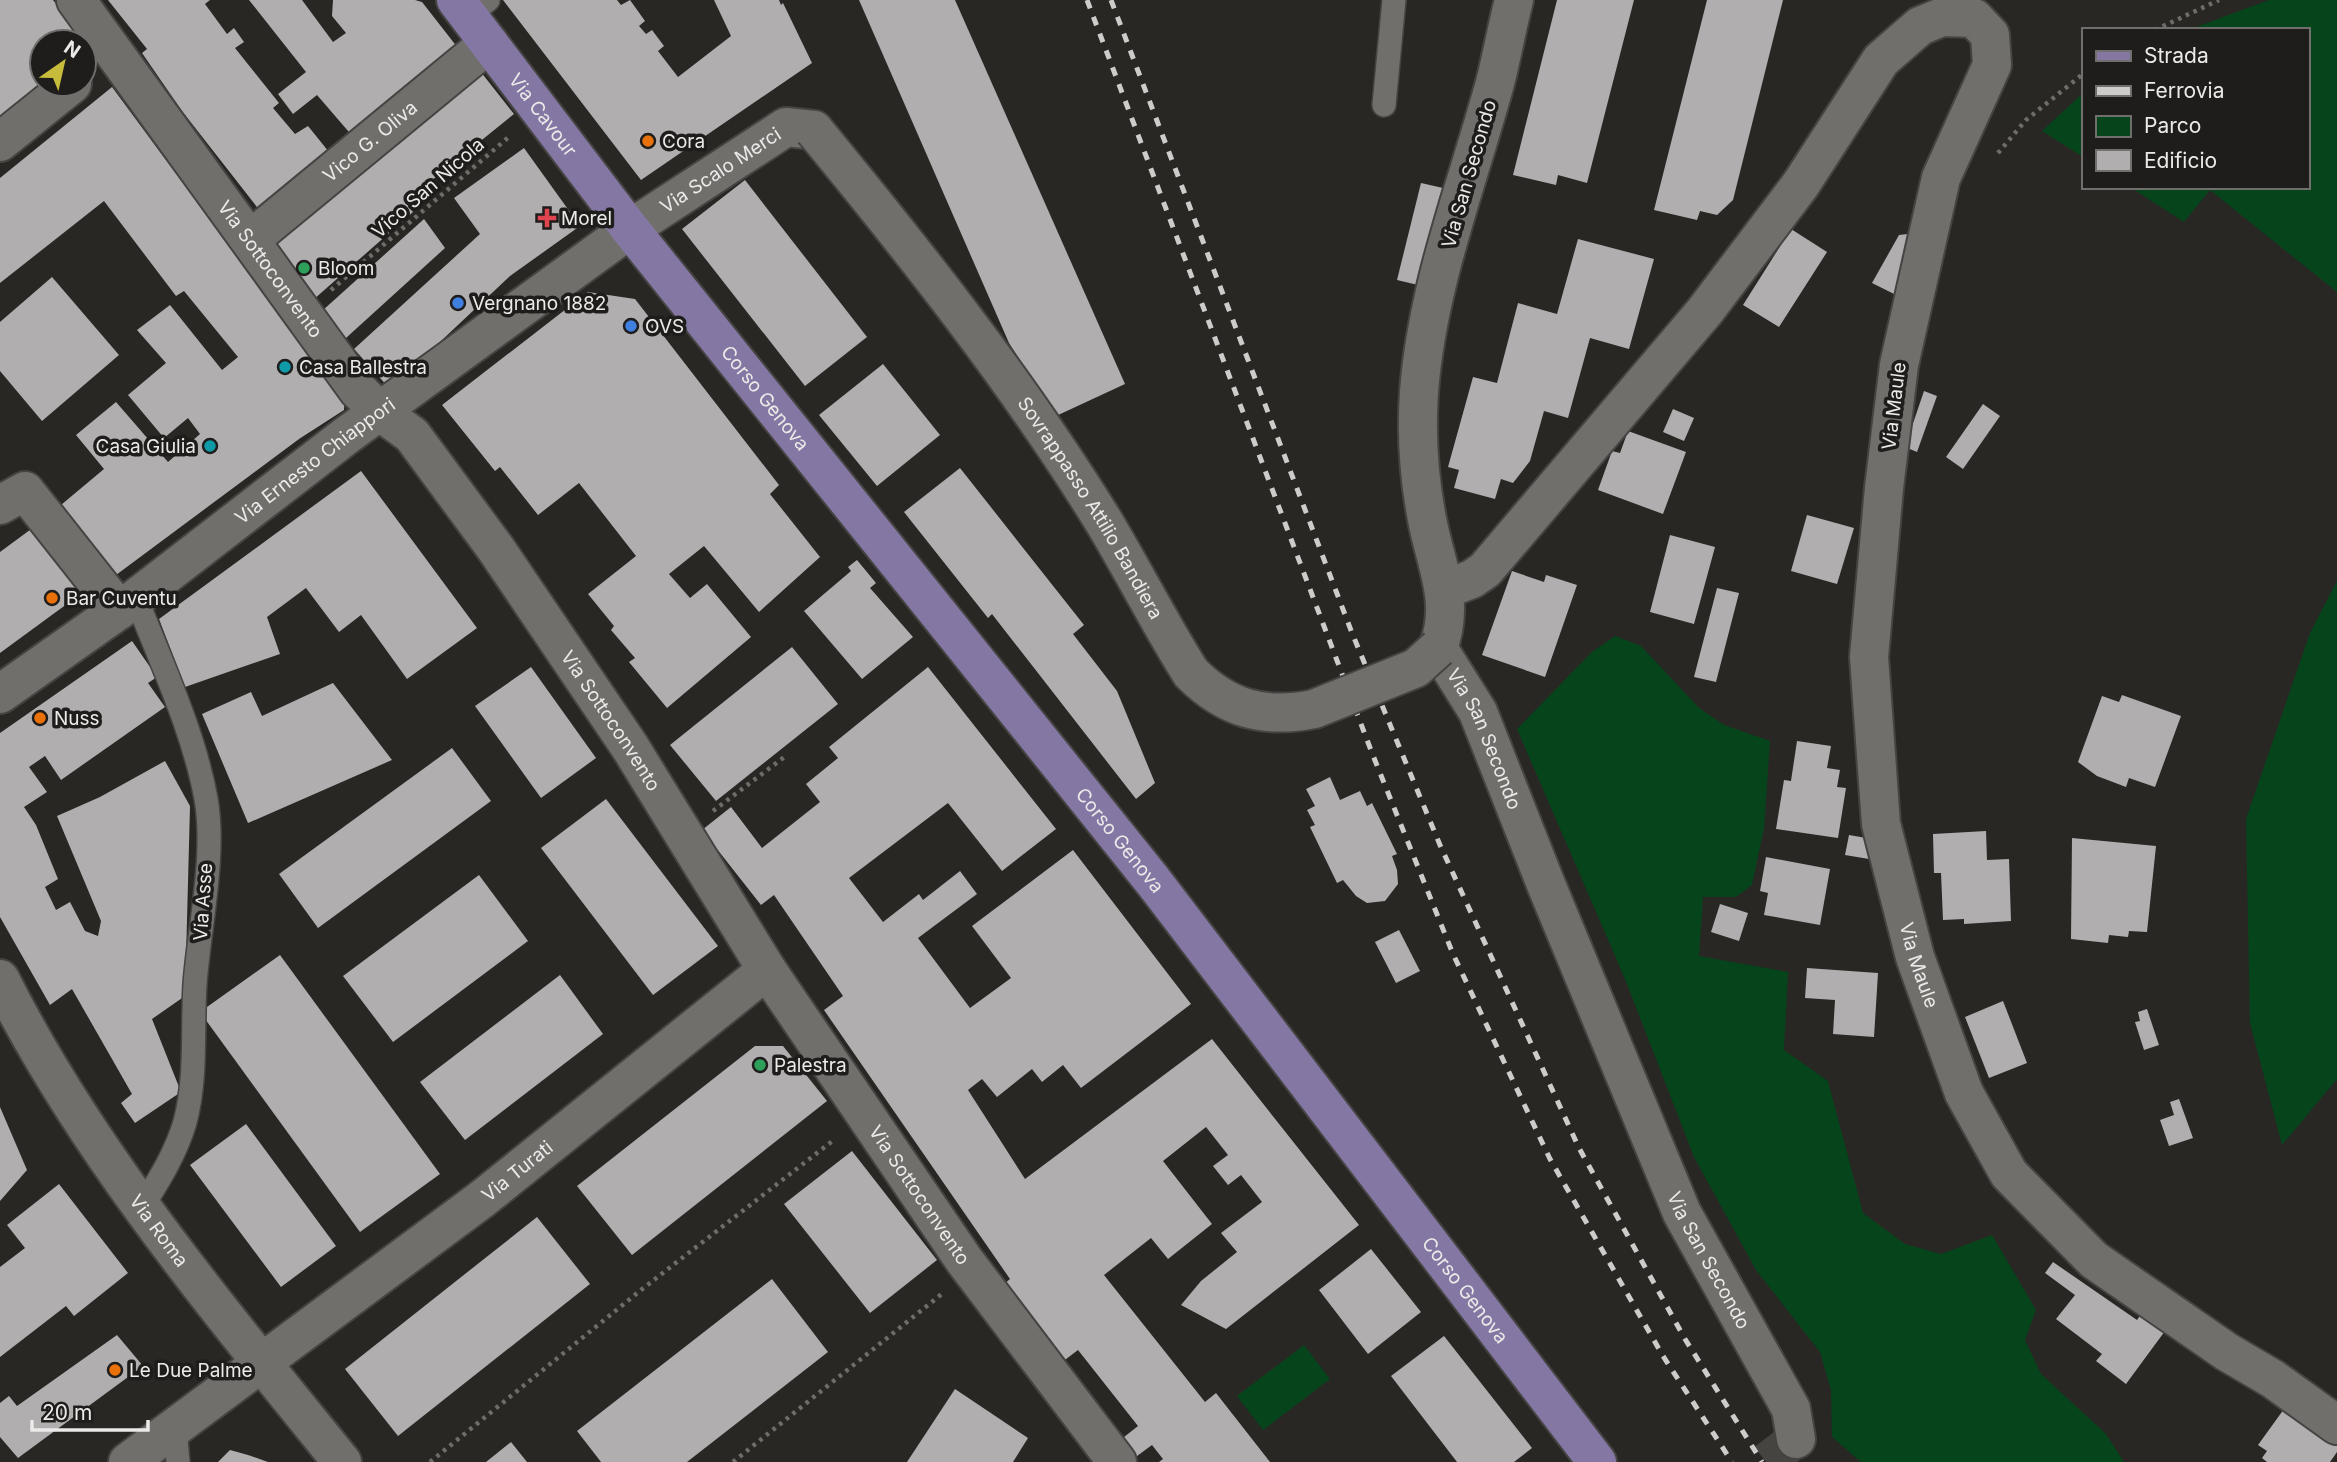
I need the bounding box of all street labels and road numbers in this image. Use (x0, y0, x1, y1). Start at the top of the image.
street label: Via Cavour (504, 69, 582, 161)
street label: Vico G. Oliva (318, 96, 422, 187)
street label: Via San Secondo (1437, 97, 1501, 251)
street label: Via Scalo Merci (656, 122, 785, 218)
street label: Vico San Nicola (367, 133, 489, 243)
street label: Via Sottoconvento (213, 196, 328, 342)
street label: Corso Genova (716, 341, 814, 455)
street label: Via Maule (1877, 361, 1911, 451)
street label: Sovrappasso Attilio Bandiera (1013, 392, 1168, 623)
street label: Via Ernesto Chiappori (230, 393, 399, 529)
street label: Via Sottoconvento (556, 646, 666, 795)
street label: Via San Secondo (1442, 664, 1527, 813)
street label: Corso Genova (1071, 783, 1169, 897)
street label: Via Asse (189, 862, 217, 942)
street label: Via Maule (1895, 920, 1944, 1011)
street label: Via Sottoconvento (864, 1121, 975, 1269)
street label: Via Turati (477, 1135, 557, 1206)
street label: Via San Secondo (1663, 1188, 1756, 1333)
street label: Via Roma (125, 1190, 194, 1271)
street label: Corso Genova (1417, 1232, 1513, 1348)

